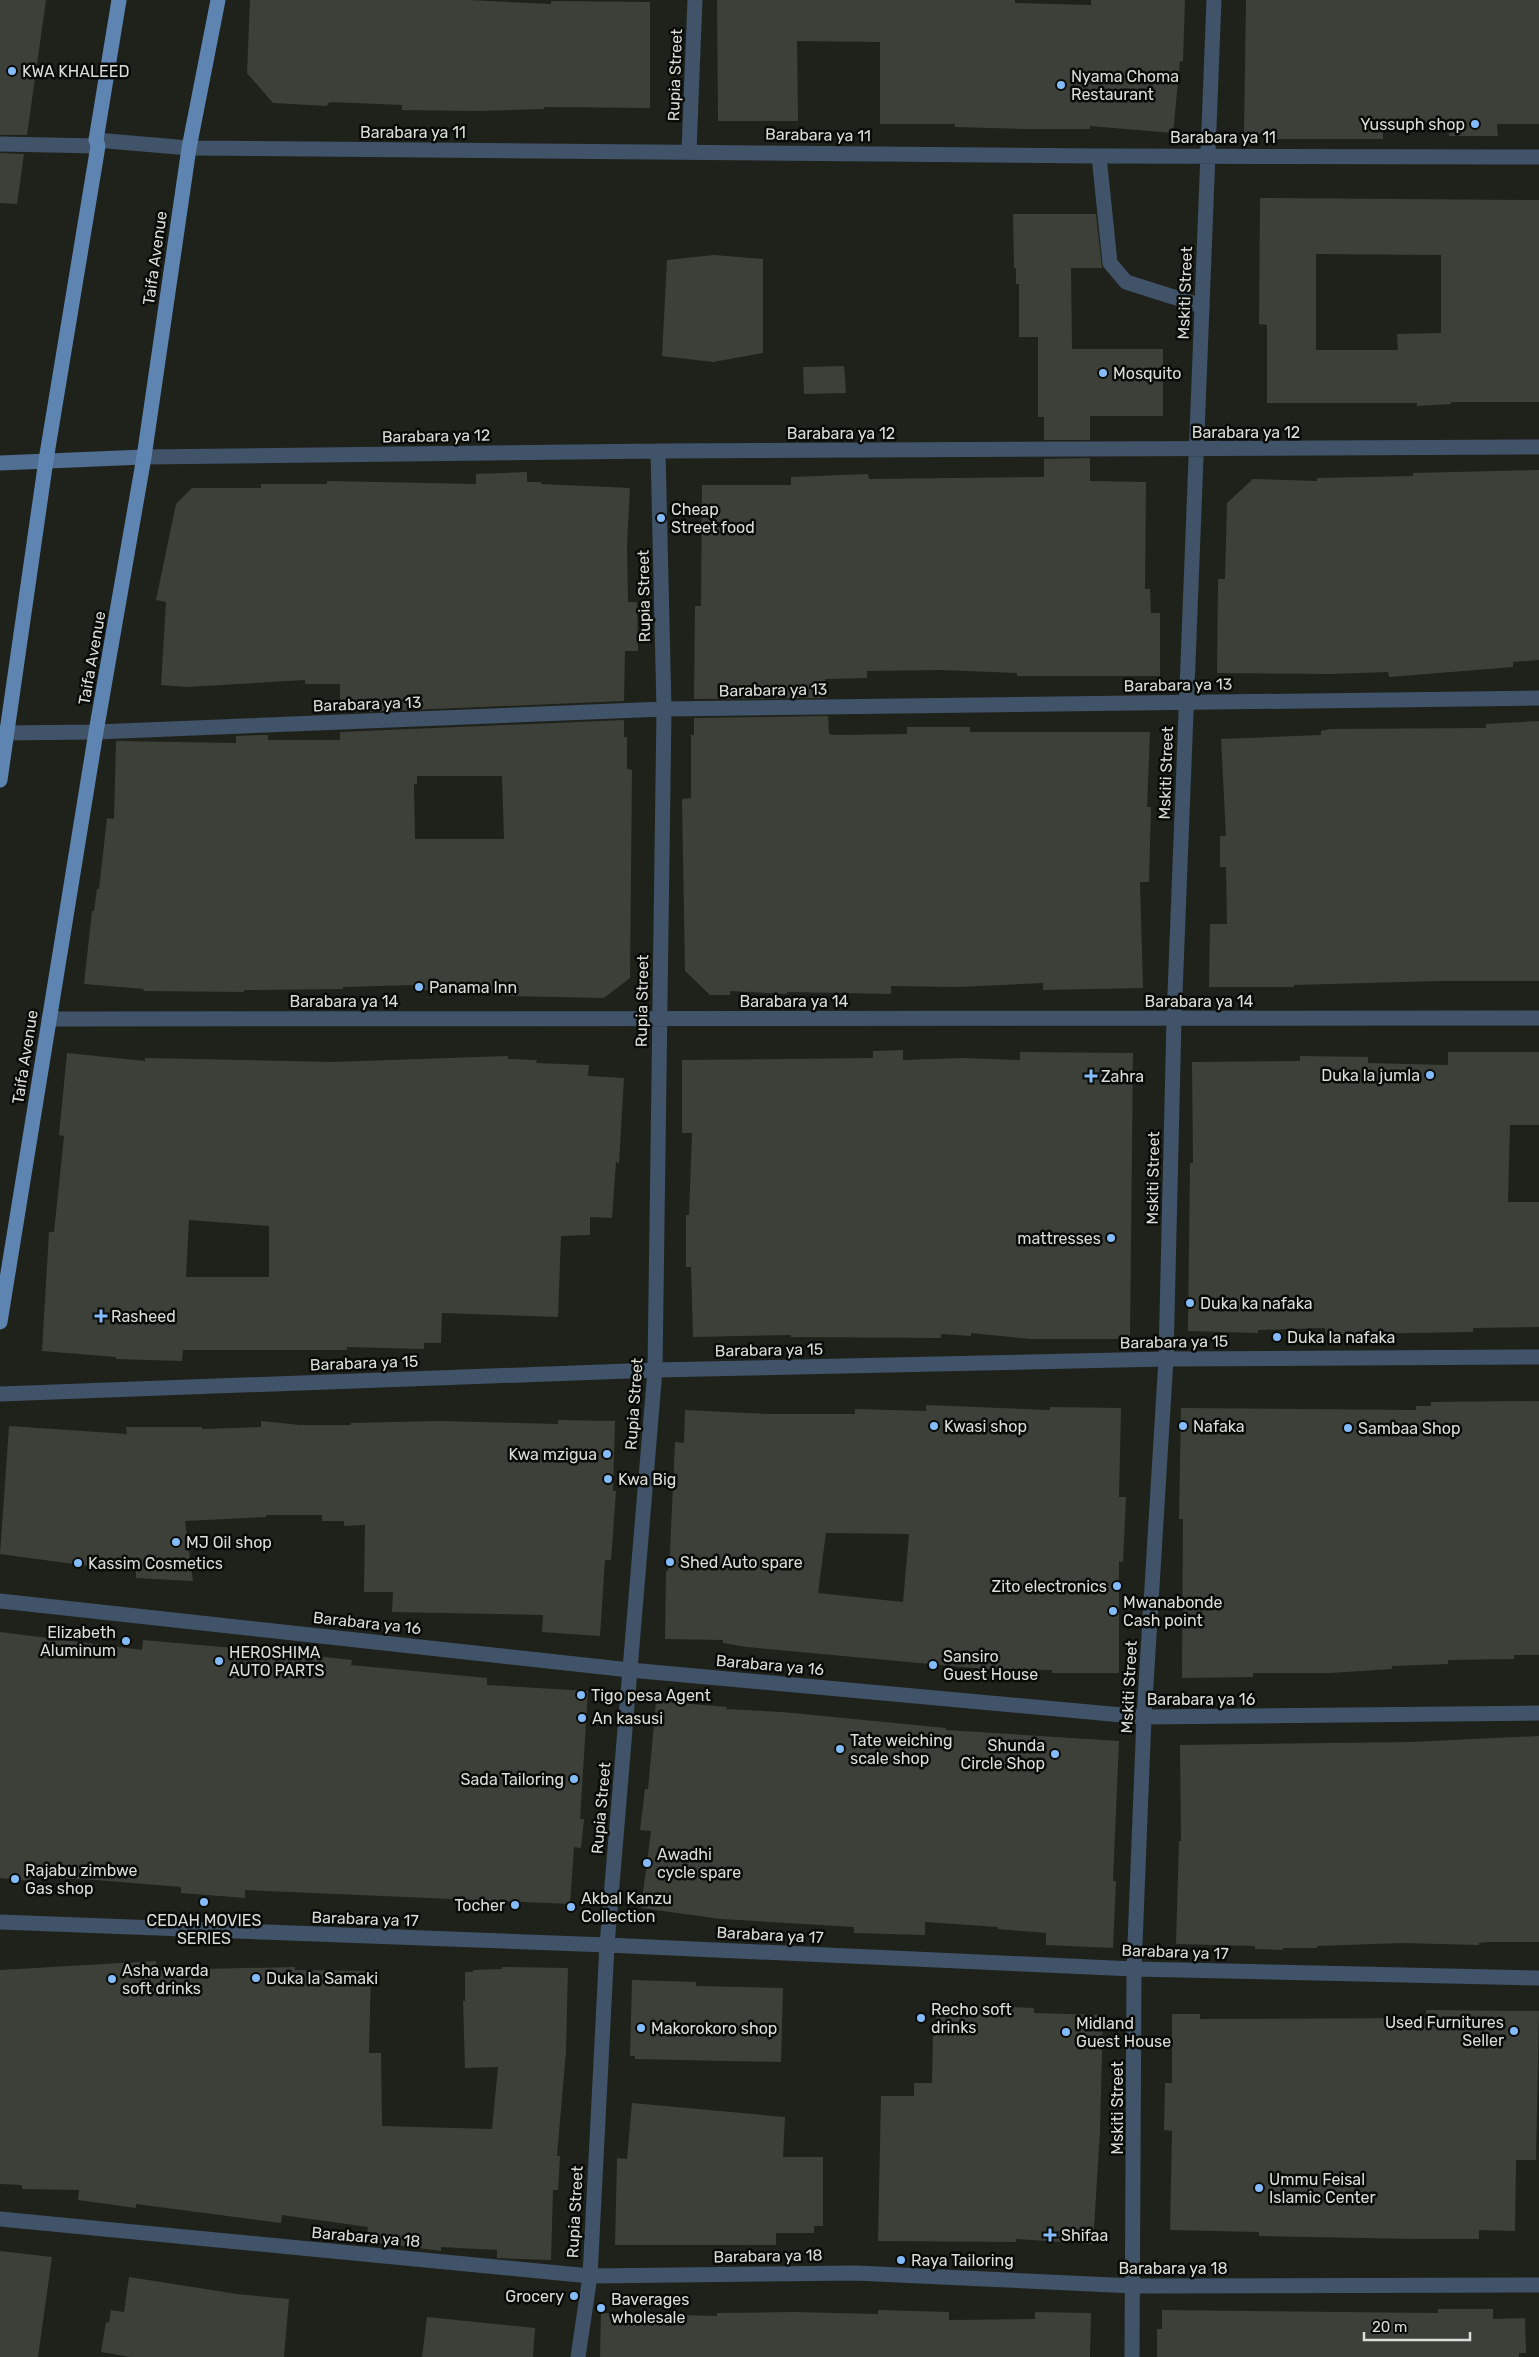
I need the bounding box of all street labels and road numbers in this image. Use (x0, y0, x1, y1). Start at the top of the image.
street label: Rupia Street (664, 28, 686, 122)
street label: Barabara ya 11 (360, 123, 466, 142)
street label: Barabara ya 11 (765, 125, 871, 145)
street label: Barabara ya 11 (1170, 128, 1276, 147)
street label: Taifa Avenue (139, 210, 171, 306)
street label: Mskiti Street (1174, 246, 1196, 340)
street label: Barabara ya 12 (1192, 423, 1300, 442)
street label: Barabara ya 12 (787, 424, 895, 443)
street label: Barabara ya 12 (382, 426, 490, 446)
street label: Rupia Street (634, 550, 654, 642)
street label: Taifa Avenue (74, 610, 110, 706)
street label: Barabara ya 13 (1124, 675, 1232, 695)
street label: Barabara ya 13 (719, 680, 827, 700)
street label: Barabara ya 13 (312, 693, 422, 715)
street label: Mskiti Street (1155, 726, 1177, 820)
street label: Rupia Street (632, 955, 652, 1047)
street label: Barabara ya 14 (290, 992, 399, 1011)
street label: Barabara ya 14 (740, 992, 849, 1011)
street label: Barabara ya 14 (1145, 992, 1254, 1011)
street label: Taifa Avenue (8, 1009, 42, 1105)
street label: Mskiti Street (1143, 1131, 1163, 1225)
street label: Barabara ya 15 (1120, 1332, 1228, 1352)
street label: Barabara ya 15 (715, 1340, 823, 1360)
street label: Barabara ya 15 (309, 1352, 419, 1374)
street label: Rupia Street (621, 1357, 647, 1451)
street label: Barabara ya 16 (312, 1608, 422, 1638)
street label: Mskiti Street (1117, 1640, 1141, 1734)
street label: Barabara ya 16 (715, 1651, 825, 1679)
street label: Barabara ya 16 (1147, 1690, 1256, 1709)
street label: Rupia Street (588, 1761, 614, 1855)
street label: Barabara ya 17 (311, 1908, 419, 1930)
street label: Barabara ya 17 (716, 1923, 824, 1947)
street label: Barabara ya 17 (1121, 1941, 1229, 1963)
street label: Mskiti Street (1108, 2061, 1127, 2155)
street label: Rupia Street (563, 2165, 587, 2259)
street label: Barabara ya 18 (311, 2223, 421, 2251)
street label: Barabara ya 18 (713, 2246, 823, 2266)
street label: Barabara ya 18 (1118, 2259, 1228, 2278)

